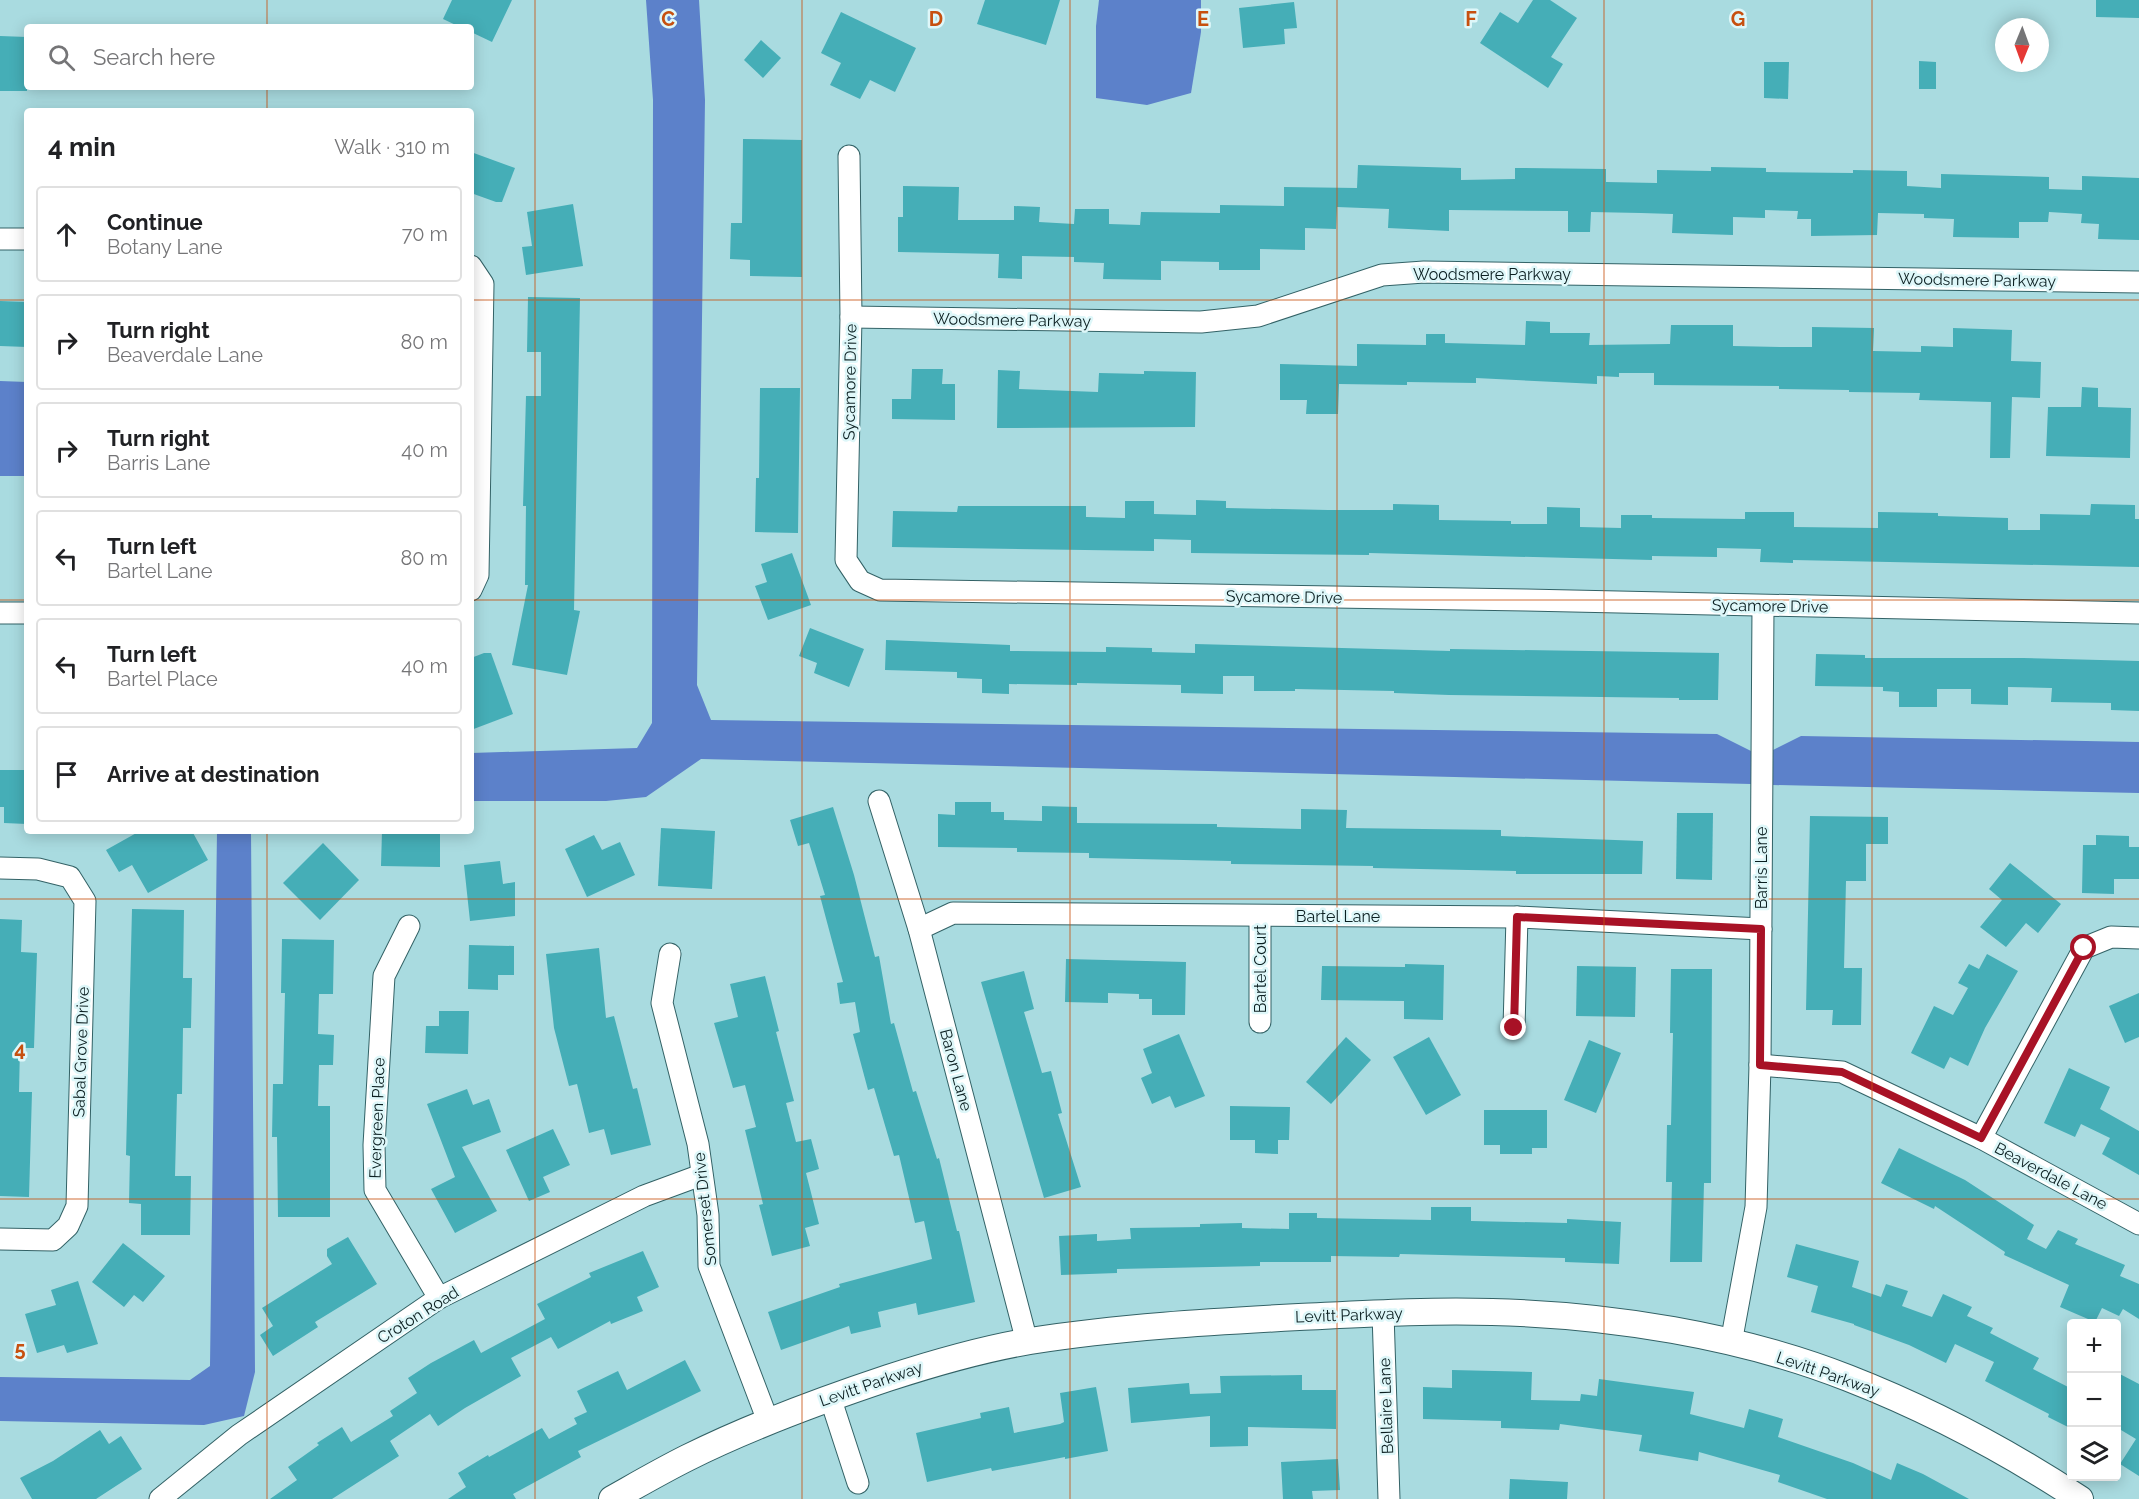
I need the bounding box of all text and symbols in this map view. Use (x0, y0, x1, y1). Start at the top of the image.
text: C (661, 7, 675, 31)
text: D (929, 7, 943, 31)
text: E (1197, 7, 1209, 31)
text: F (1465, 7, 1477, 31)
text: G (1731, 7, 1745, 31)
north arrow (1995, 18, 2049, 72)
search box (24, 24, 474, 90)
icon: search (45, 41, 78, 74)
text: Search here (93, 44, 215, 70)
text: 4 min (48, 132, 116, 162)
text: Walk · 310 m (334, 135, 450, 159)
text: Continue (107, 209, 203, 235)
icon: ahead (50, 218, 83, 251)
text: 70 m (402, 222, 448, 246)
text: Botany Lane (107, 235, 222, 259)
street label: Woodsmere Parkway (1413, 265, 1571, 284)
street label: Woodsmere Parkway (1898, 269, 2056, 291)
street label: Woodsmere Parkway (933, 309, 1091, 331)
text: Turn right (107, 317, 210, 343)
street label: Sycamore Drive (839, 324, 861, 440)
icon: right (50, 326, 83, 359)
text: 80 m (400, 330, 448, 354)
text: Beaverdale Lane (107, 343, 263, 367)
text: Turn right (107, 425, 210, 451)
icon: right (50, 434, 83, 467)
text: 40 m (401, 438, 448, 462)
text: Barris Lane (107, 451, 210, 475)
text: Turn left (107, 533, 197, 559)
icon: left (50, 542, 83, 575)
text: 80 m (400, 546, 448, 570)
text: Bartel Lane (107, 559, 212, 583)
street label: Sycamore Drive (1226, 586, 1342, 608)
street label: Sycamore Drive (1712, 595, 1828, 617)
text: Turn left (107, 641, 197, 667)
icon: left (50, 650, 83, 683)
text: 40 m (401, 654, 448, 678)
text: Bartel Place (107, 667, 218, 691)
icon: arrive (50, 758, 83, 791)
text: Arrive at destination (107, 761, 320, 787)
street label: Barris Lane (1752, 827, 1771, 909)
street label: Bartel Lane (1296, 907, 1380, 926)
street label: Bartel Court (1251, 924, 1270, 1013)
route start (2070, 934, 2096, 960)
street label: Sabal Grove Drive (69, 986, 93, 1118)
route end (1500, 1014, 1526, 1040)
street label: Baron Lane (936, 1027, 976, 1113)
text: 4 (14, 1037, 26, 1061)
street label: Evergreen Place (365, 1057, 389, 1179)
street label: Beaverdale Lane (1991, 1138, 2111, 1214)
street label: Somerset Drive (690, 1152, 720, 1266)
street label: Croton Road (374, 1282, 462, 1348)
street label: Levitt Parkway (1295, 1304, 1404, 1326)
map controls (2067, 1319, 2121, 1481)
button: + (2067, 1319, 2121, 1373)
text: 5 (14, 1337, 26, 1361)
street label: Levitt Parkway (1774, 1347, 1882, 1401)
street label: Levitt Parkway (817, 1357, 925, 1411)
street label: Bellaire Lane (1375, 1357, 1397, 1455)
button: − (2067, 1373, 2121, 1427)
button: layers (2067, 1427, 2121, 1481)

